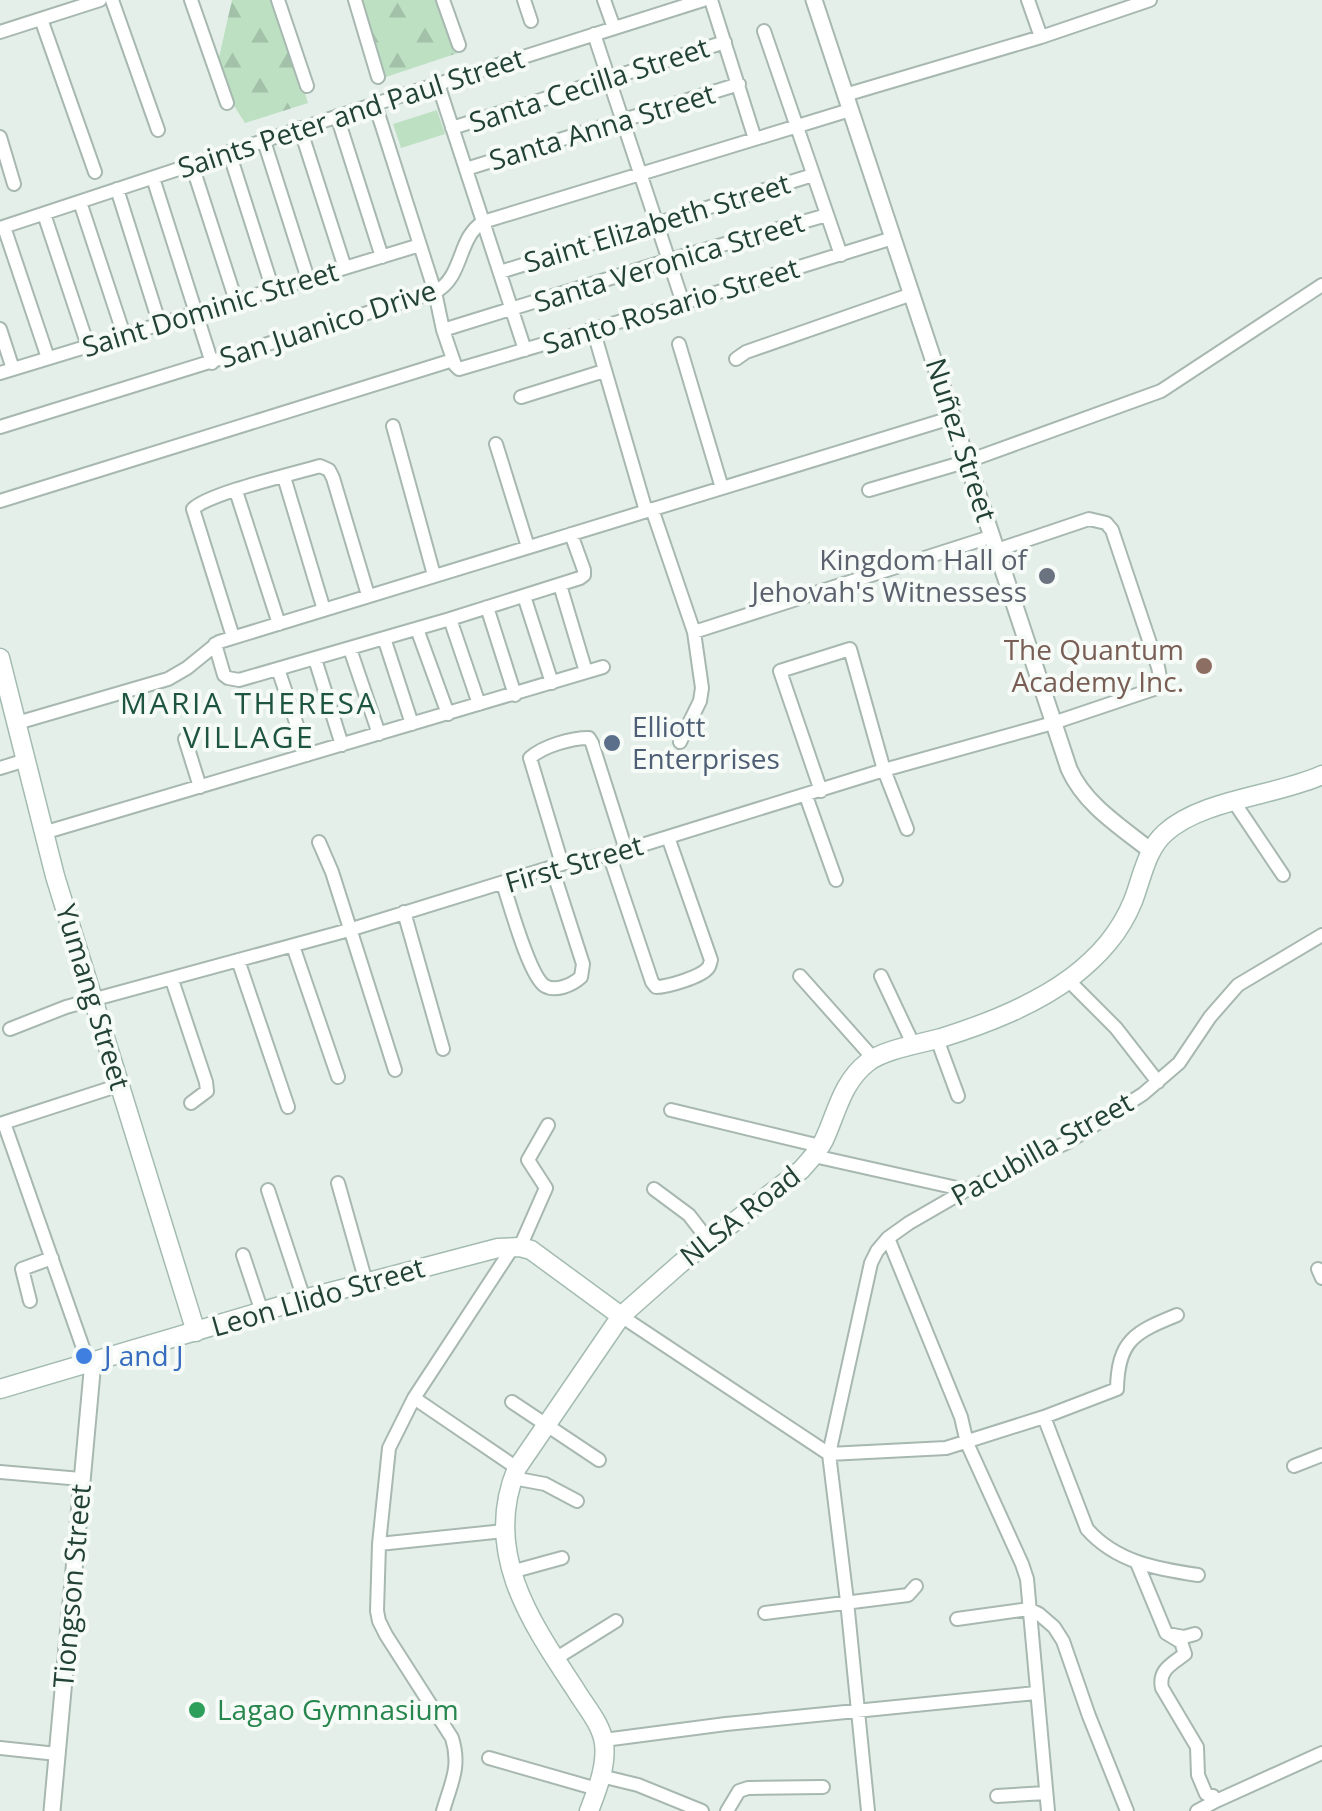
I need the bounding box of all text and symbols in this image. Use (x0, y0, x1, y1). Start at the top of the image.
street label: Santa Cecilla Street (464, 27, 713, 141)
street label: Saints Peter and Paul Street (173, 38, 529, 186)
street label: Santa Anna Street (484, 74, 719, 178)
street label: Saint Elizabeth Street (519, 163, 794, 281)
street label: Santa Veronica Street (529, 202, 808, 320)
street label: Santo Rosario Street (538, 248, 803, 362)
street label: Saint Dominic Street (77, 251, 342, 365)
street label: San Juanico Drive (214, 270, 441, 376)
street label: Nuñez Street (918, 353, 1006, 526)
place label: Kingdom Hall of Jehovah's Witnessess (748, 540, 1029, 610)
marker: Kingdom Hall of Jehovah's Witnessess (1036, 565, 1058, 587)
place label: The Quantum Academy Inc. (1004, 630, 1184, 700)
marker: The Quantum Academy Inc. (1193, 655, 1215, 677)
district label: MARIA THERESA VILLAGE (120, 682, 378, 757)
place label: Elliott Enterprises (632, 707, 780, 777)
marker: Elliott Enterprises (601, 732, 623, 754)
street label: First Street (500, 825, 647, 901)
street label: Yumang Street (48, 899, 140, 1094)
street label: Pacubilla Street (944, 1082, 1139, 1214)
street label: NLSA Road (671, 1156, 807, 1274)
street label: Leon Llido Street (207, 1247, 429, 1345)
place label: J and J (101, 1336, 183, 1374)
marker: J and J (73, 1345, 95, 1367)
street label: Tiongson Street (43, 1482, 99, 1689)
place label: Lagao Gymnasium (217, 1690, 459, 1728)
marker: Lagao Gymnasium (186, 1699, 208, 1721)

